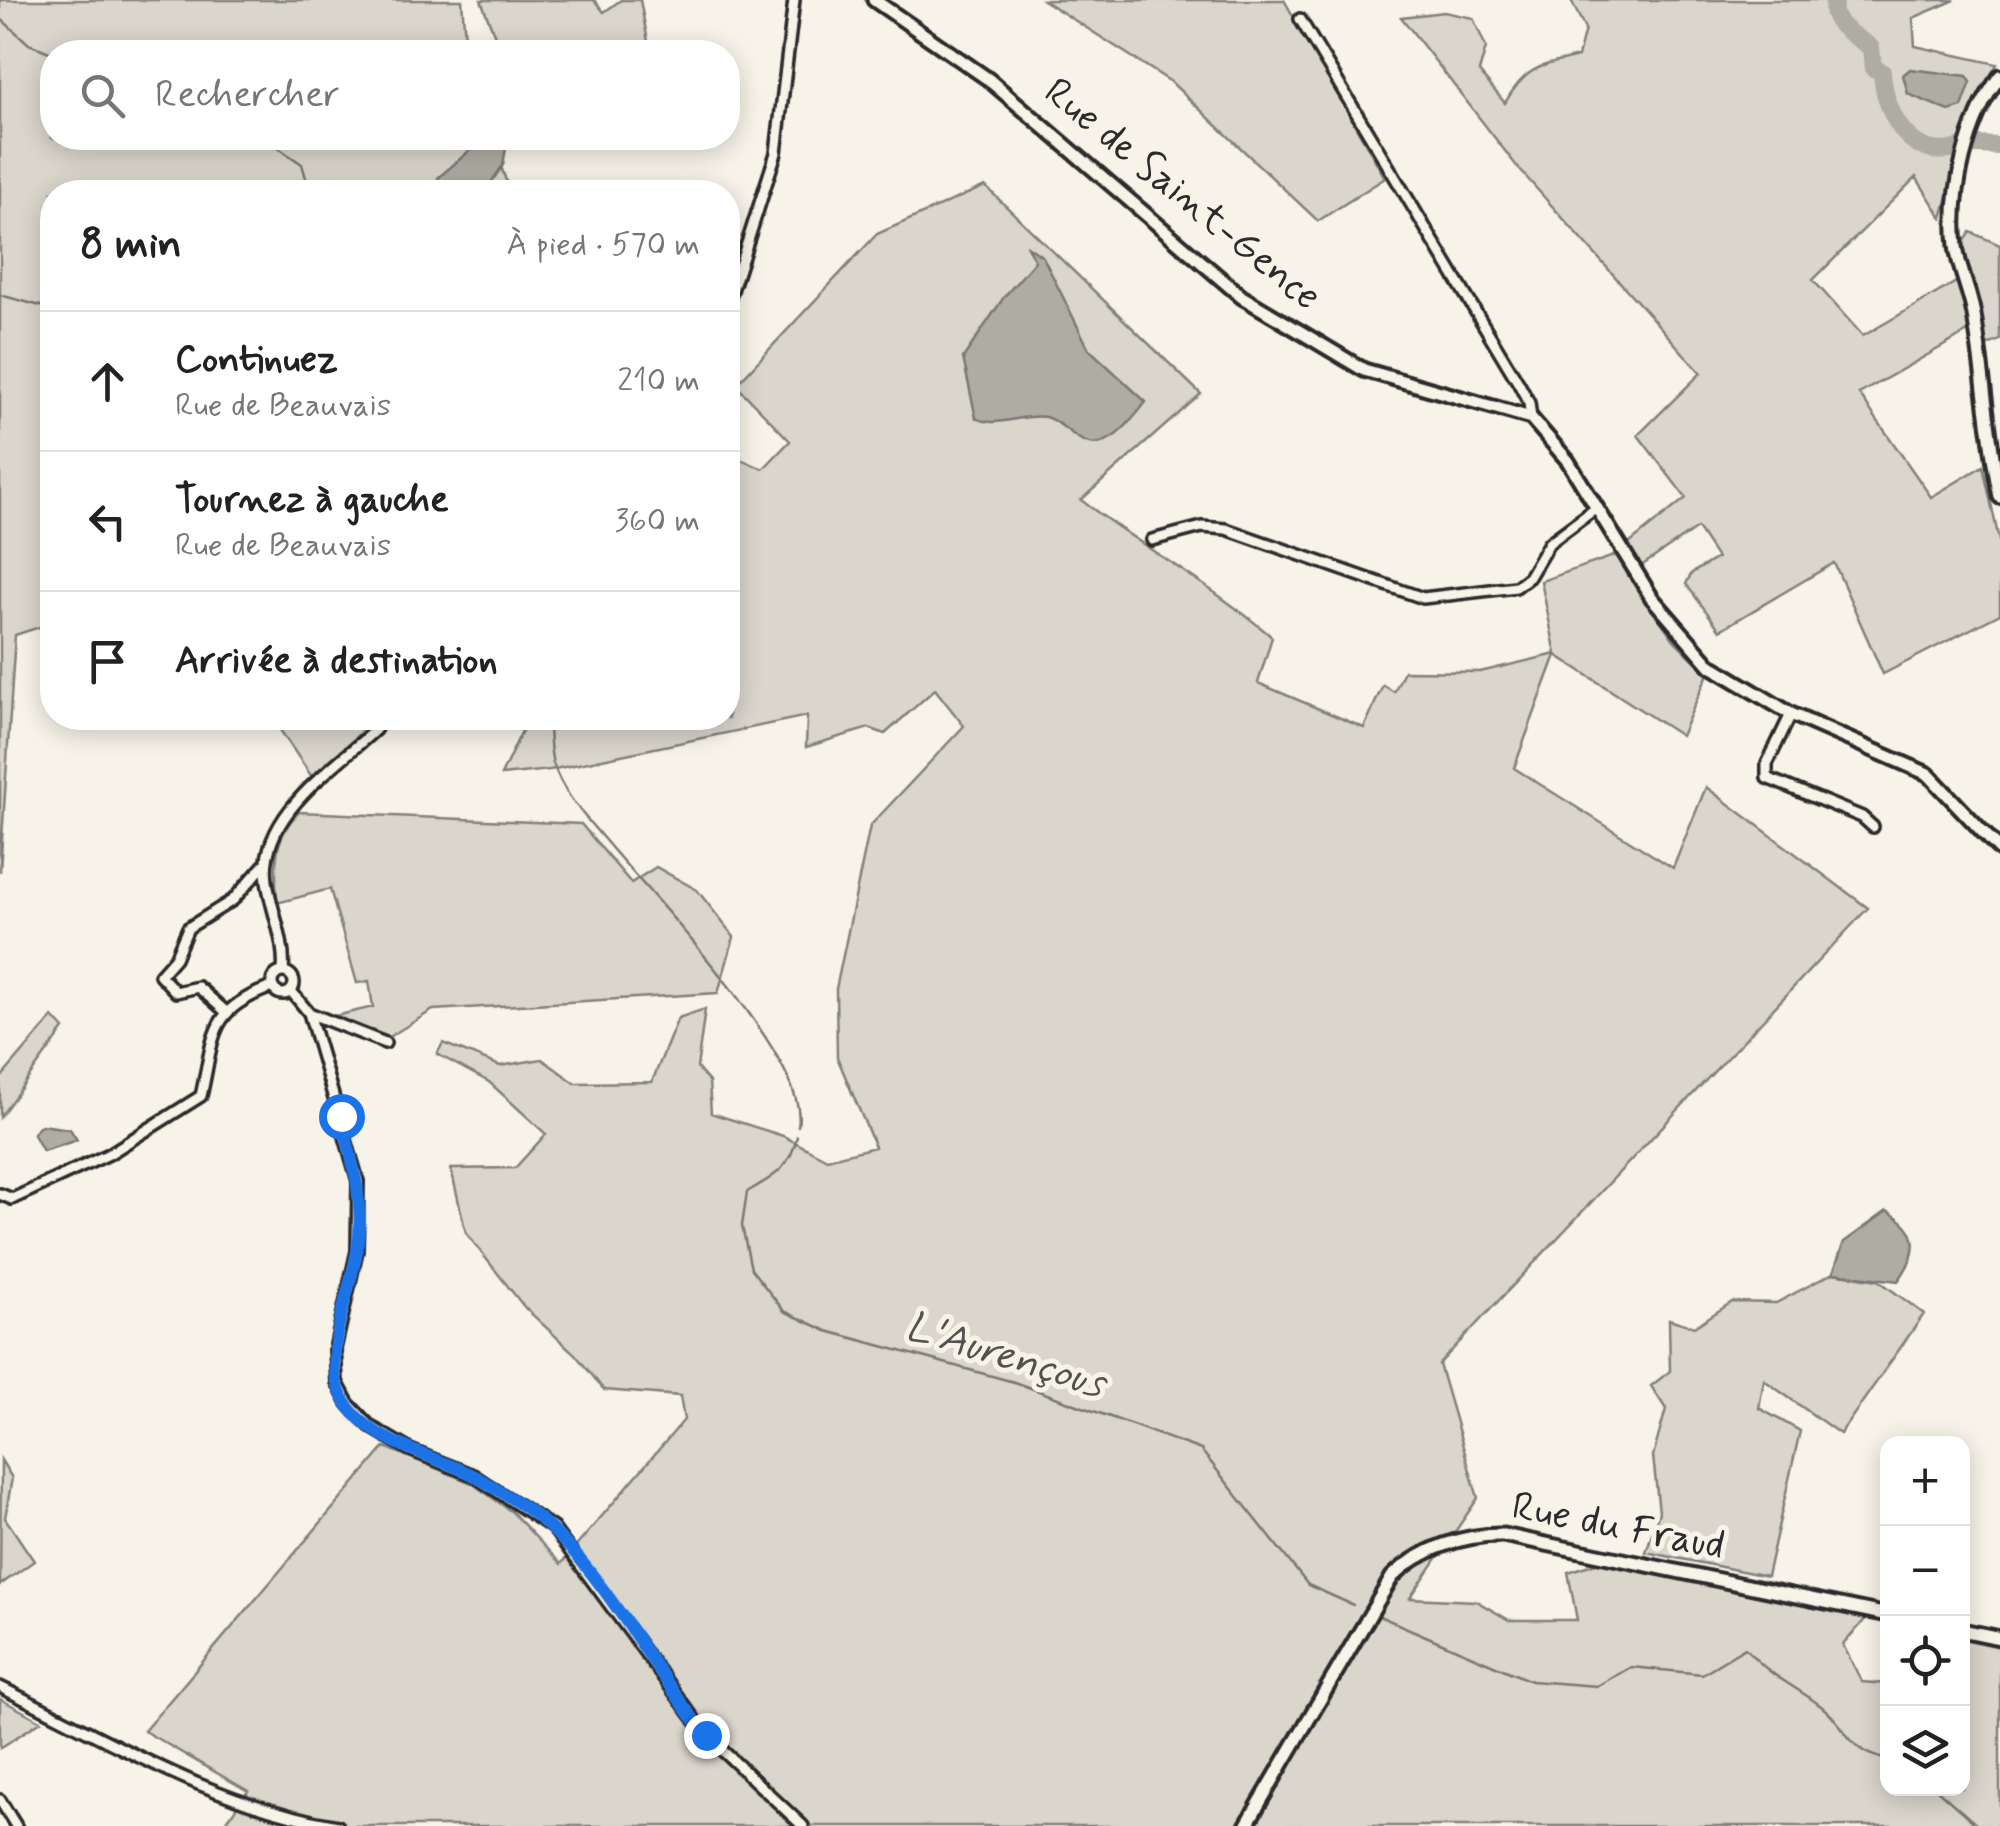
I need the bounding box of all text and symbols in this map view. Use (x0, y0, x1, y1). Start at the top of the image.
search box (40, 40, 740, 150)
street label: Rue de Saint-Gence (1033, 67, 1331, 323)
icon: search (75, 68, 130, 123)
text: Rechercher (155, 71, 340, 120)
text: 8 min (80, 218, 182, 273)
text: À pied · 570 m (507, 224, 700, 266)
text: Continuez (175, 336, 338, 385)
icon: ahead (80, 354, 135, 409)
text: 210 m (617, 360, 700, 402)
text: Rue de Beauvais (175, 385, 391, 427)
text: Tournez à gauche (175, 476, 449, 525)
icon: left (80, 494, 135, 549)
text: 360 m (614, 500, 700, 542)
text: Rue de Beauvais (175, 525, 391, 567)
icon: arrive (80, 634, 135, 689)
text: Arrivée à destination (175, 637, 498, 686)
route start (319, 1094, 365, 1140)
water label: L'Aurençous (899, 1300, 1115, 1413)
map controls (1880, 1436, 1970, 1796)
button: + (1880, 1436, 1970, 1526)
street label: Rue du Fraud (1507, 1481, 1729, 1573)
button: − (1880, 1526, 1970, 1616)
button: locate (1880, 1616, 1970, 1706)
button: layers (1880, 1706, 1970, 1796)
route end (684, 1713, 730, 1759)

